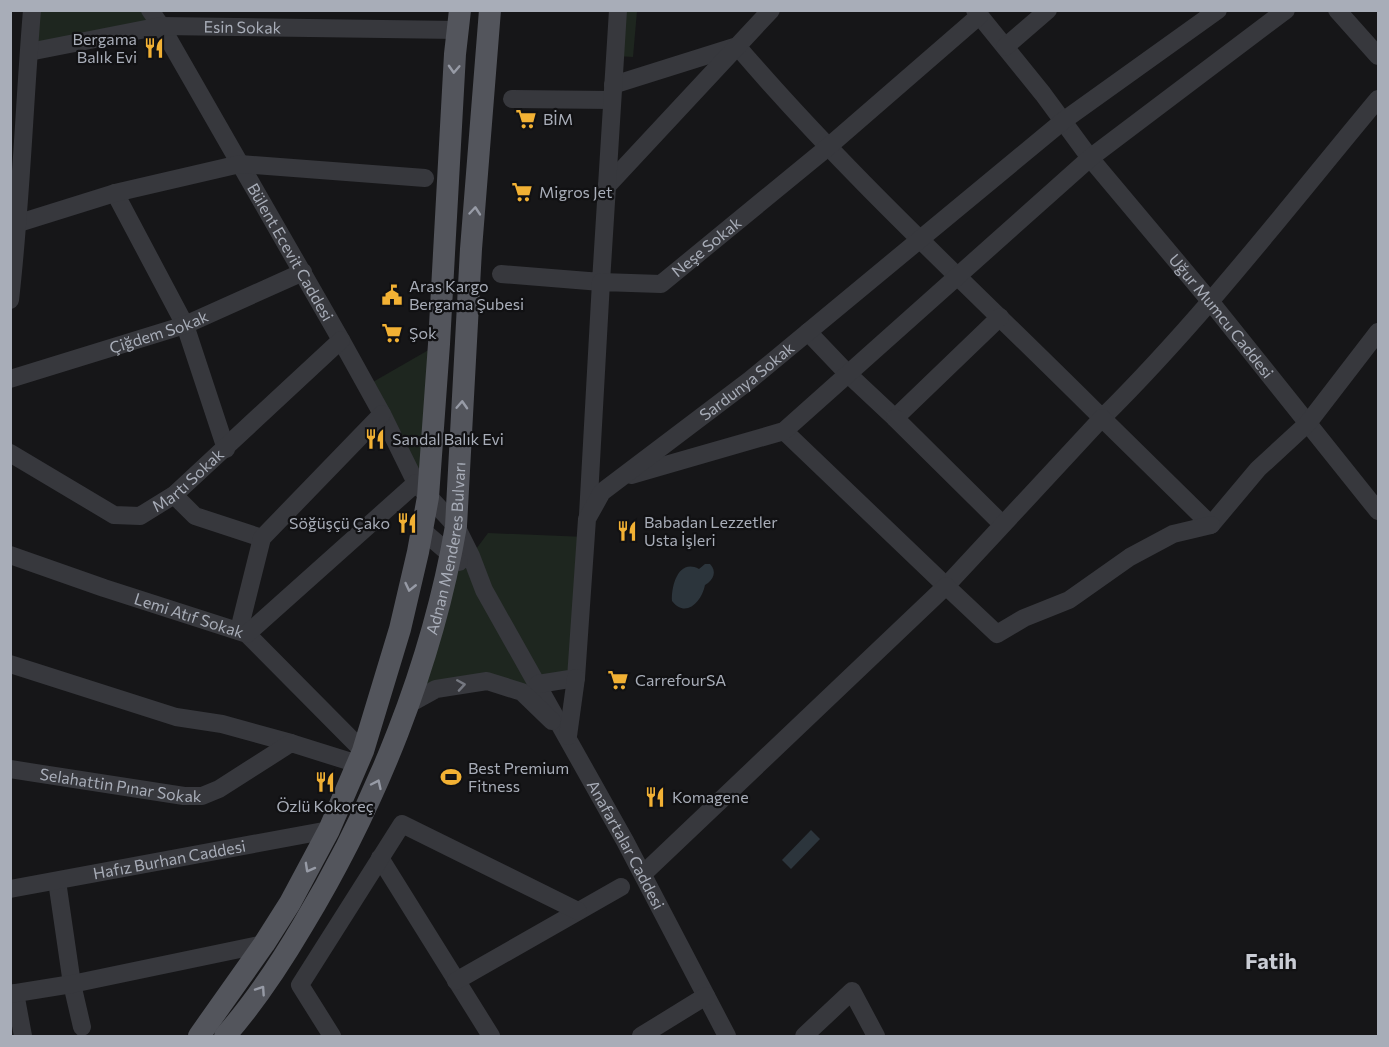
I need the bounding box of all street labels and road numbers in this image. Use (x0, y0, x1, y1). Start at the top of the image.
street label: Esin Sokak (203, 17, 282, 37)
street label: Bülent Ecevit Caddesi (244, 179, 338, 324)
street label: Neşe Sokak (667, 212, 745, 280)
street label: Uğur Mumcu Caddesi (1166, 250, 1278, 382)
street label: Çiğdem Sokak (107, 306, 211, 357)
street label: Sardunya Sokak (695, 337, 798, 424)
street label: Martı Sokak (148, 444, 227, 515)
street label: Adnan Menderes Bulvarı (421, 461, 468, 637)
street label: Lemi Atıf Sokak (132, 588, 247, 641)
street label: Selahattin Pınar Sokak (39, 764, 202, 805)
street label: Anafartalar Caddesi (584, 776, 669, 912)
street label: Hafız Burhan Caddesi (91, 836, 247, 882)

